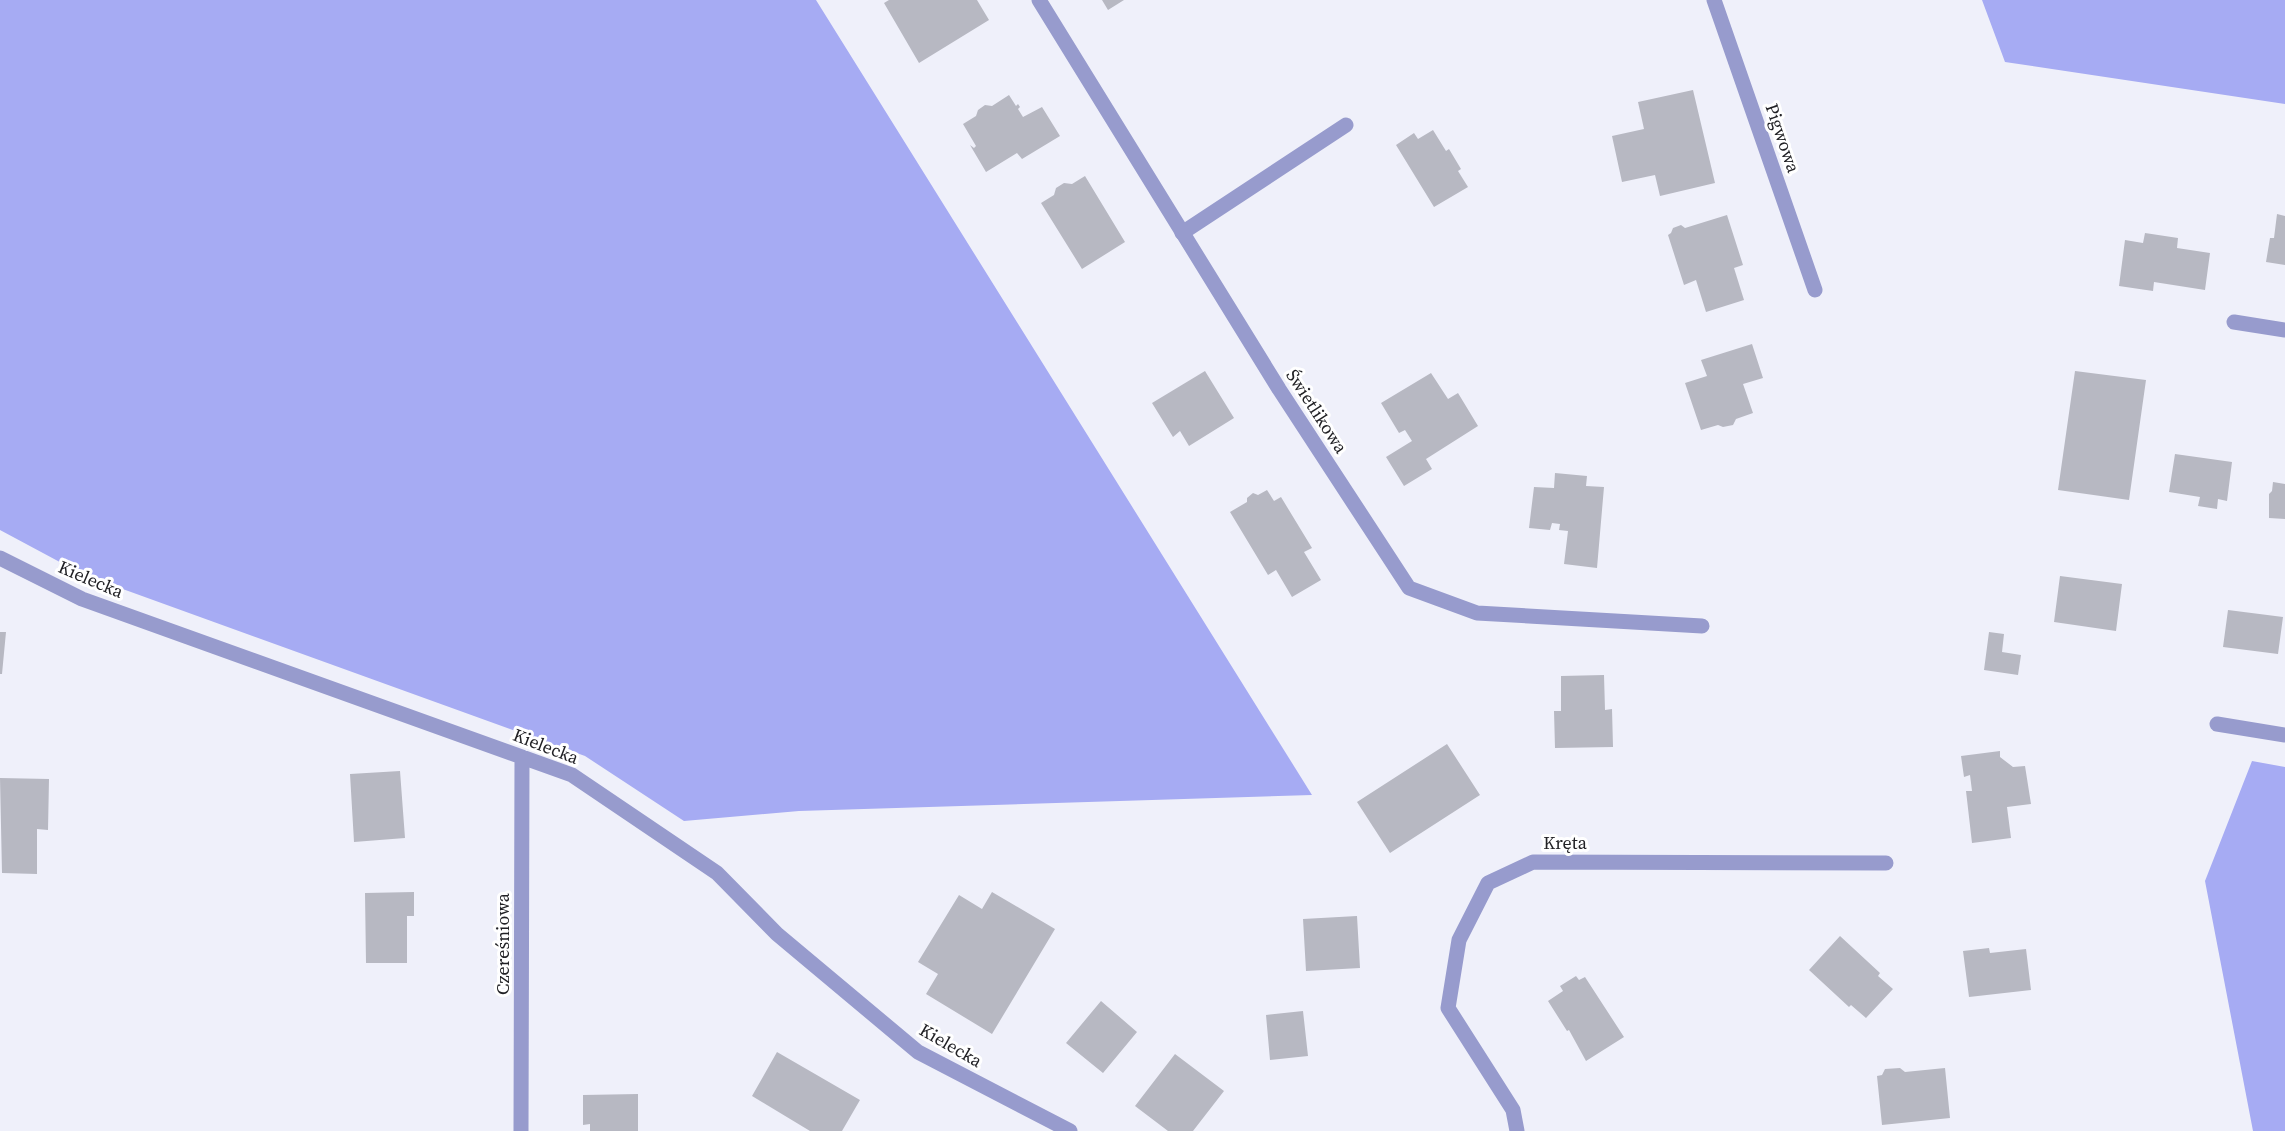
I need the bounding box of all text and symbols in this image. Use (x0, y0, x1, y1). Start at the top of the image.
street label: Pigwowa (1760, 100, 1807, 177)
street label: Świetlikowa (1280, 364, 1354, 459)
street label: Kielecka (55, 554, 128, 604)
street label: Kielecka (510, 722, 583, 770)
street label: Kręta (1543, 830, 1588, 855)
street label: Czereśniowa (490, 892, 515, 995)
street label: Kielecka (915, 1017, 988, 1073)

